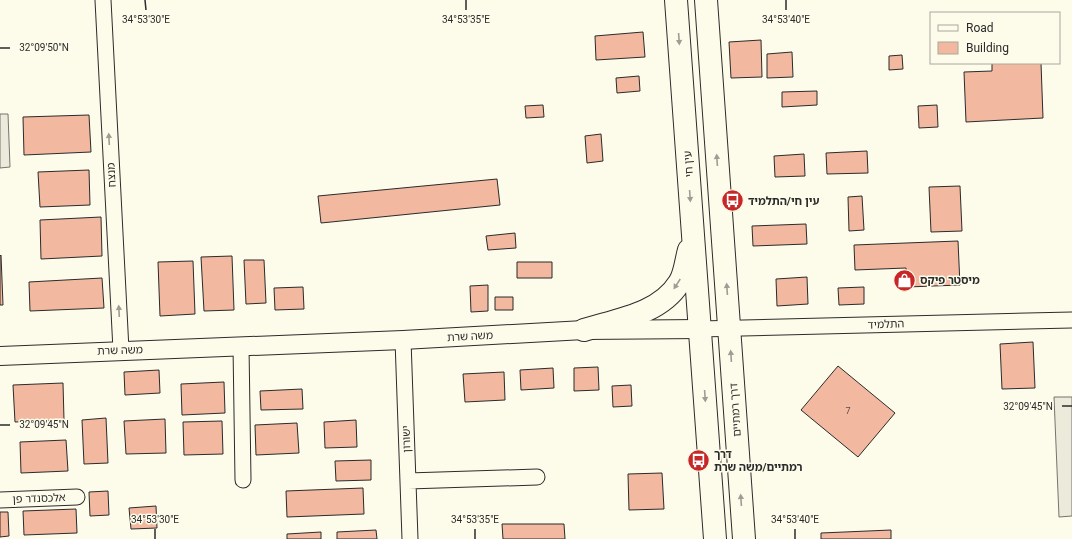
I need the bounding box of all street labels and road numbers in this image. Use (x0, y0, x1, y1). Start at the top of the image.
street label: עין חי (681, 150, 696, 178)
street label: מנצח (104, 162, 119, 188)
street label: התלמיד (867, 317, 905, 332)
street label: משה שרת (447, 329, 493, 344)
street label: משה שרת (97, 343, 143, 358)
street label: דרך רמתיים (727, 383, 744, 437)
street label: ישורון (400, 425, 413, 453)
street label: אלכסנדר פן (12, 491, 66, 506)

